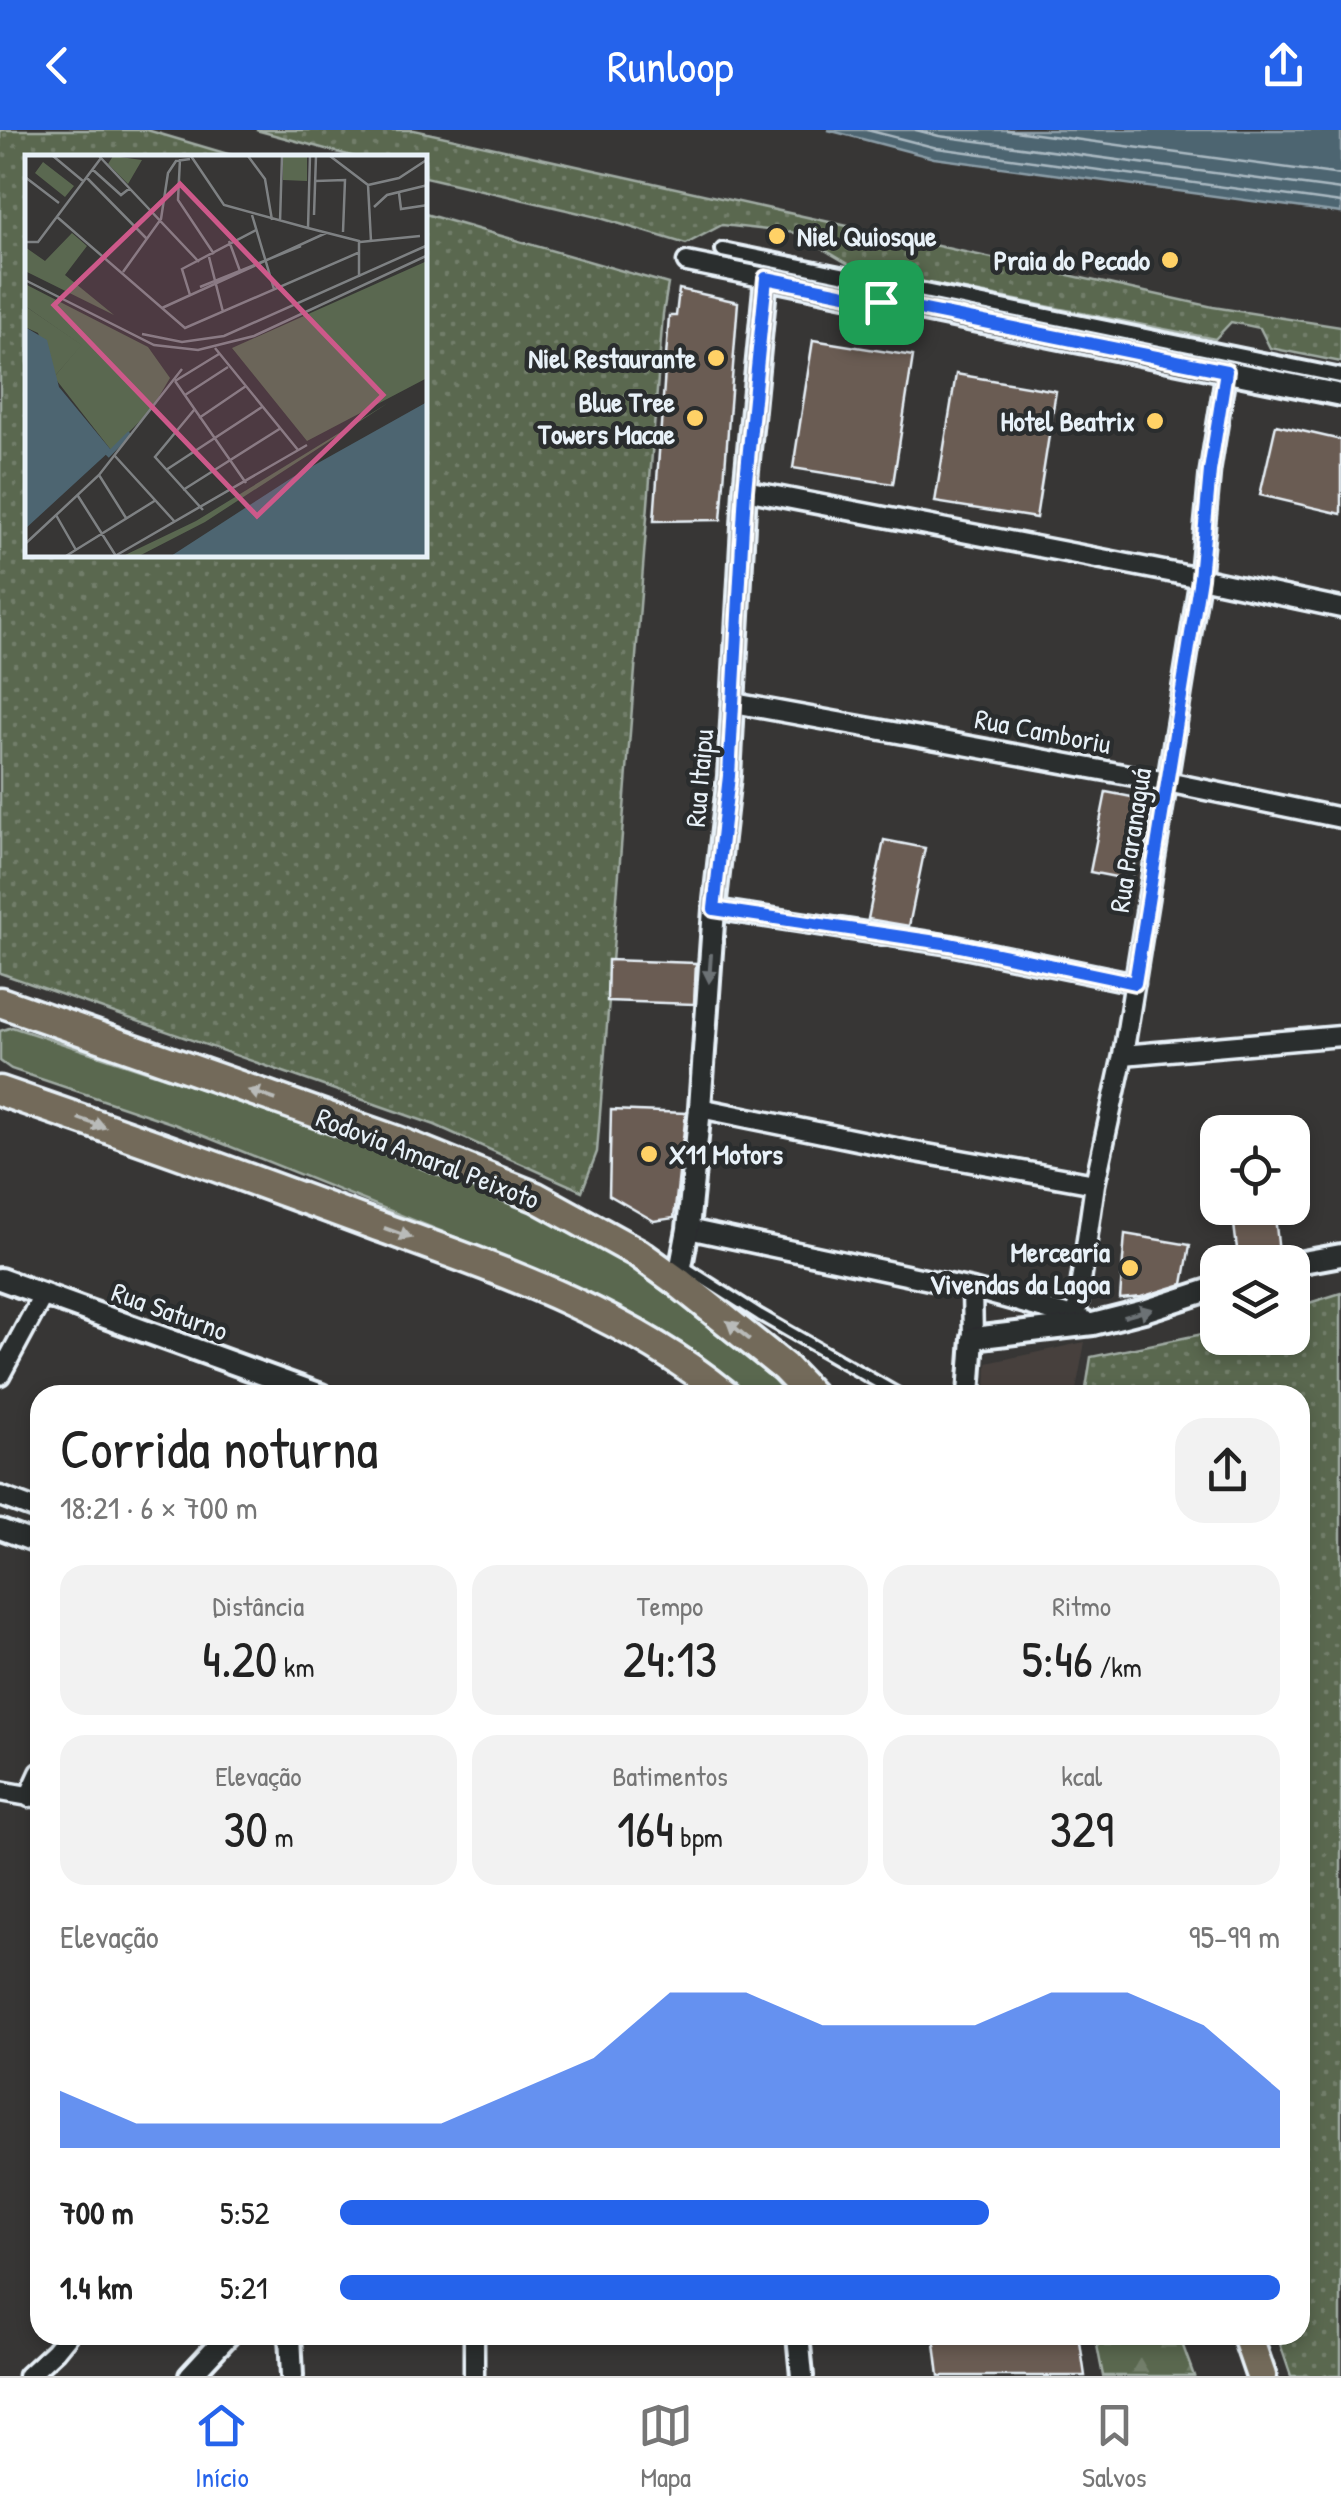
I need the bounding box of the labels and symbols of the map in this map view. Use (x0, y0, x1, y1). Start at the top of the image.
inset map (25, 155, 428, 558)
place label: Niel Quiosque (797, 217, 937, 256)
marker: Niel Quiosque (766, 225, 788, 247)
place label: Praia do Pecado (994, 241, 1151, 279)
marker: Praia do Pecado (1159, 249, 1181, 271)
pin (839, 260, 924, 345)
place label: Niel Restaurante (528, 339, 697, 377)
marker: Niel Restaurante (705, 347, 727, 369)
place label: Blue Tree Towers Macae (537, 383, 676, 453)
place label: Hotel Beatrix (1000, 402, 1135, 440)
marker: Blue Tree Towers Macae (684, 407, 706, 429)
marker: Hotel Beatrix (1144, 410, 1166, 432)
street label: Rua Camboriu (972, 699, 1114, 763)
street label: Rua Itaipu (676, 728, 722, 828)
street label: Rua Paranaguá (1100, 765, 1160, 915)
one-way arrow (701, 953, 717, 985)
one-way arrow (247, 1087, 277, 1102)
street label: Rodovia Amaral Peixoto (311, 1098, 545, 1218)
one-way arrow (78, 1116, 108, 1131)
place label: X11 Motors (669, 1135, 783, 1173)
marker: X11 Motors (638, 1143, 660, 1165)
one-way arrow (383, 1226, 413, 1241)
place label: Mercearia Vivendas da Lagoa (929, 1233, 1110, 1304)
marker: Mercearia Vivendas da Lagoa (1119, 1257, 1141, 1279)
street label: Rua Saturno (107, 1273, 233, 1349)
one-way arrow (1123, 1305, 1154, 1320)
one-way arrow (726, 1320, 751, 1341)

